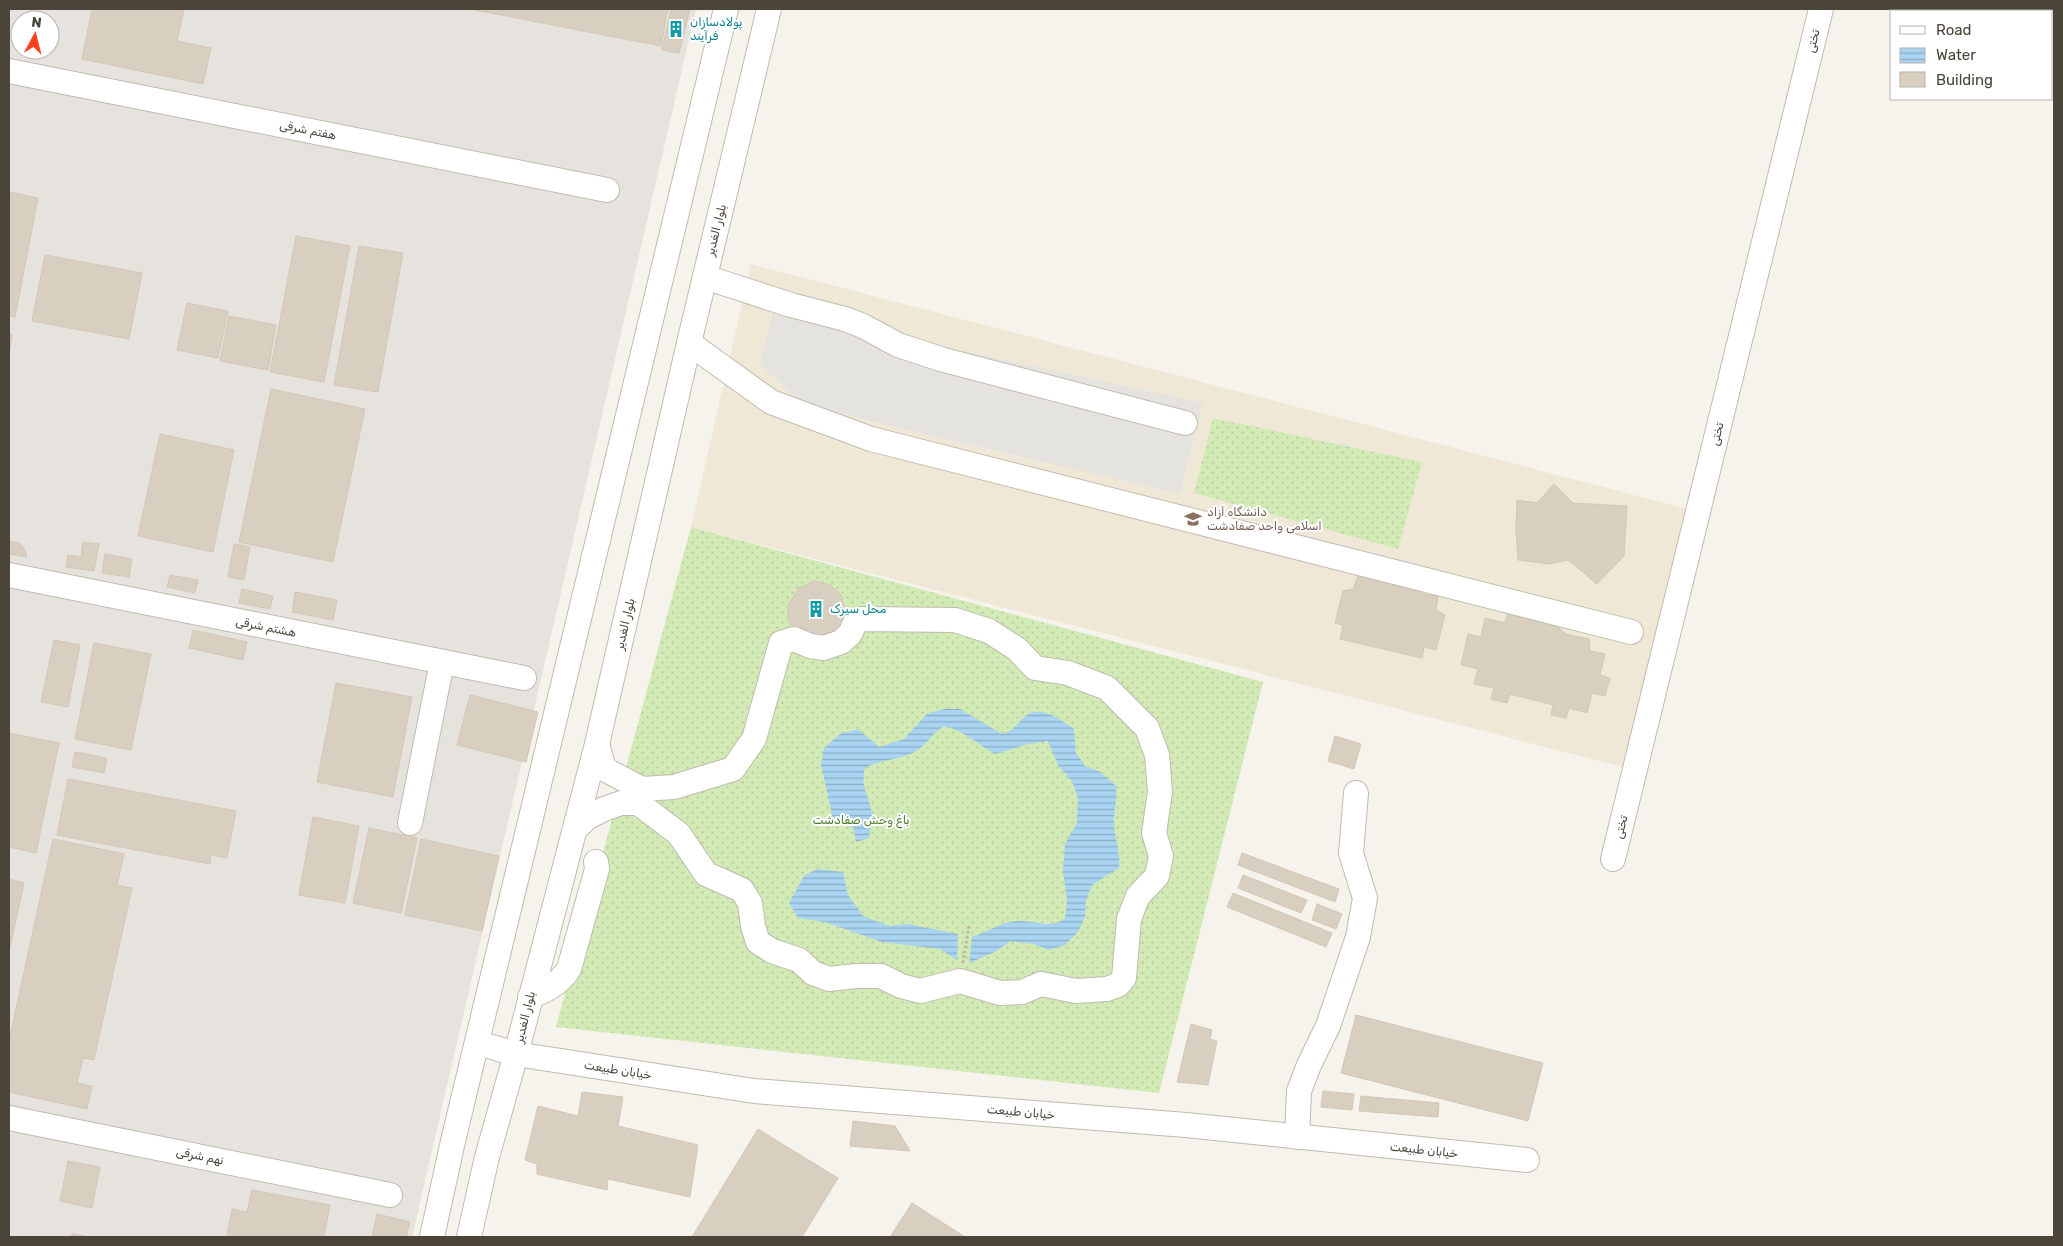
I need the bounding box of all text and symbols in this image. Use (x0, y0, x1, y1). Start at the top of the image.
north arrow (10, 10, 60, 60)
legend (1890, 10, 2053, 100)
text: N (30, 14, 43, 32)
place label: پولادسازان فرآیند (690, 15, 742, 44)
building icon: پولادسازان فرآیند (666, 19, 686, 39)
text: Road (1936, 21, 1972, 39)
street label: تختی (1803, 28, 1824, 55)
text: Water (1936, 46, 1976, 64)
text: Building (1936, 71, 1993, 89)
street label: هفتم شرقی (278, 118, 338, 143)
street label: بلوار الغدیر (703, 203, 730, 258)
street label: تختی (1707, 421, 1728, 448)
place label: دانشگاه آزاد اسلامی واحد صفادشت (1207, 505, 1322, 534)
school or university icon: دانشگاه آزاد اسلامی واحد صفادشت (1183, 509, 1203, 529)
street label: بلوار الغدیر (612, 597, 639, 652)
building icon: محل سیرک (806, 599, 826, 619)
place label: محل سیرک (830, 602, 887, 617)
street label: هشتم شرقی (234, 614, 298, 641)
park label: باغ وحش صفادشت (813, 813, 909, 829)
street label: تختی (1611, 814, 1632, 841)
street label: بلوار الغدیر (512, 990, 539, 1045)
street label: خیابان طبیعت (583, 1058, 653, 1082)
street label: خیابان طبیعت (986, 1102, 1056, 1122)
street label: خیابان طبیعت (1389, 1139, 1459, 1161)
street label: نهم شرقی (175, 1145, 225, 1168)

